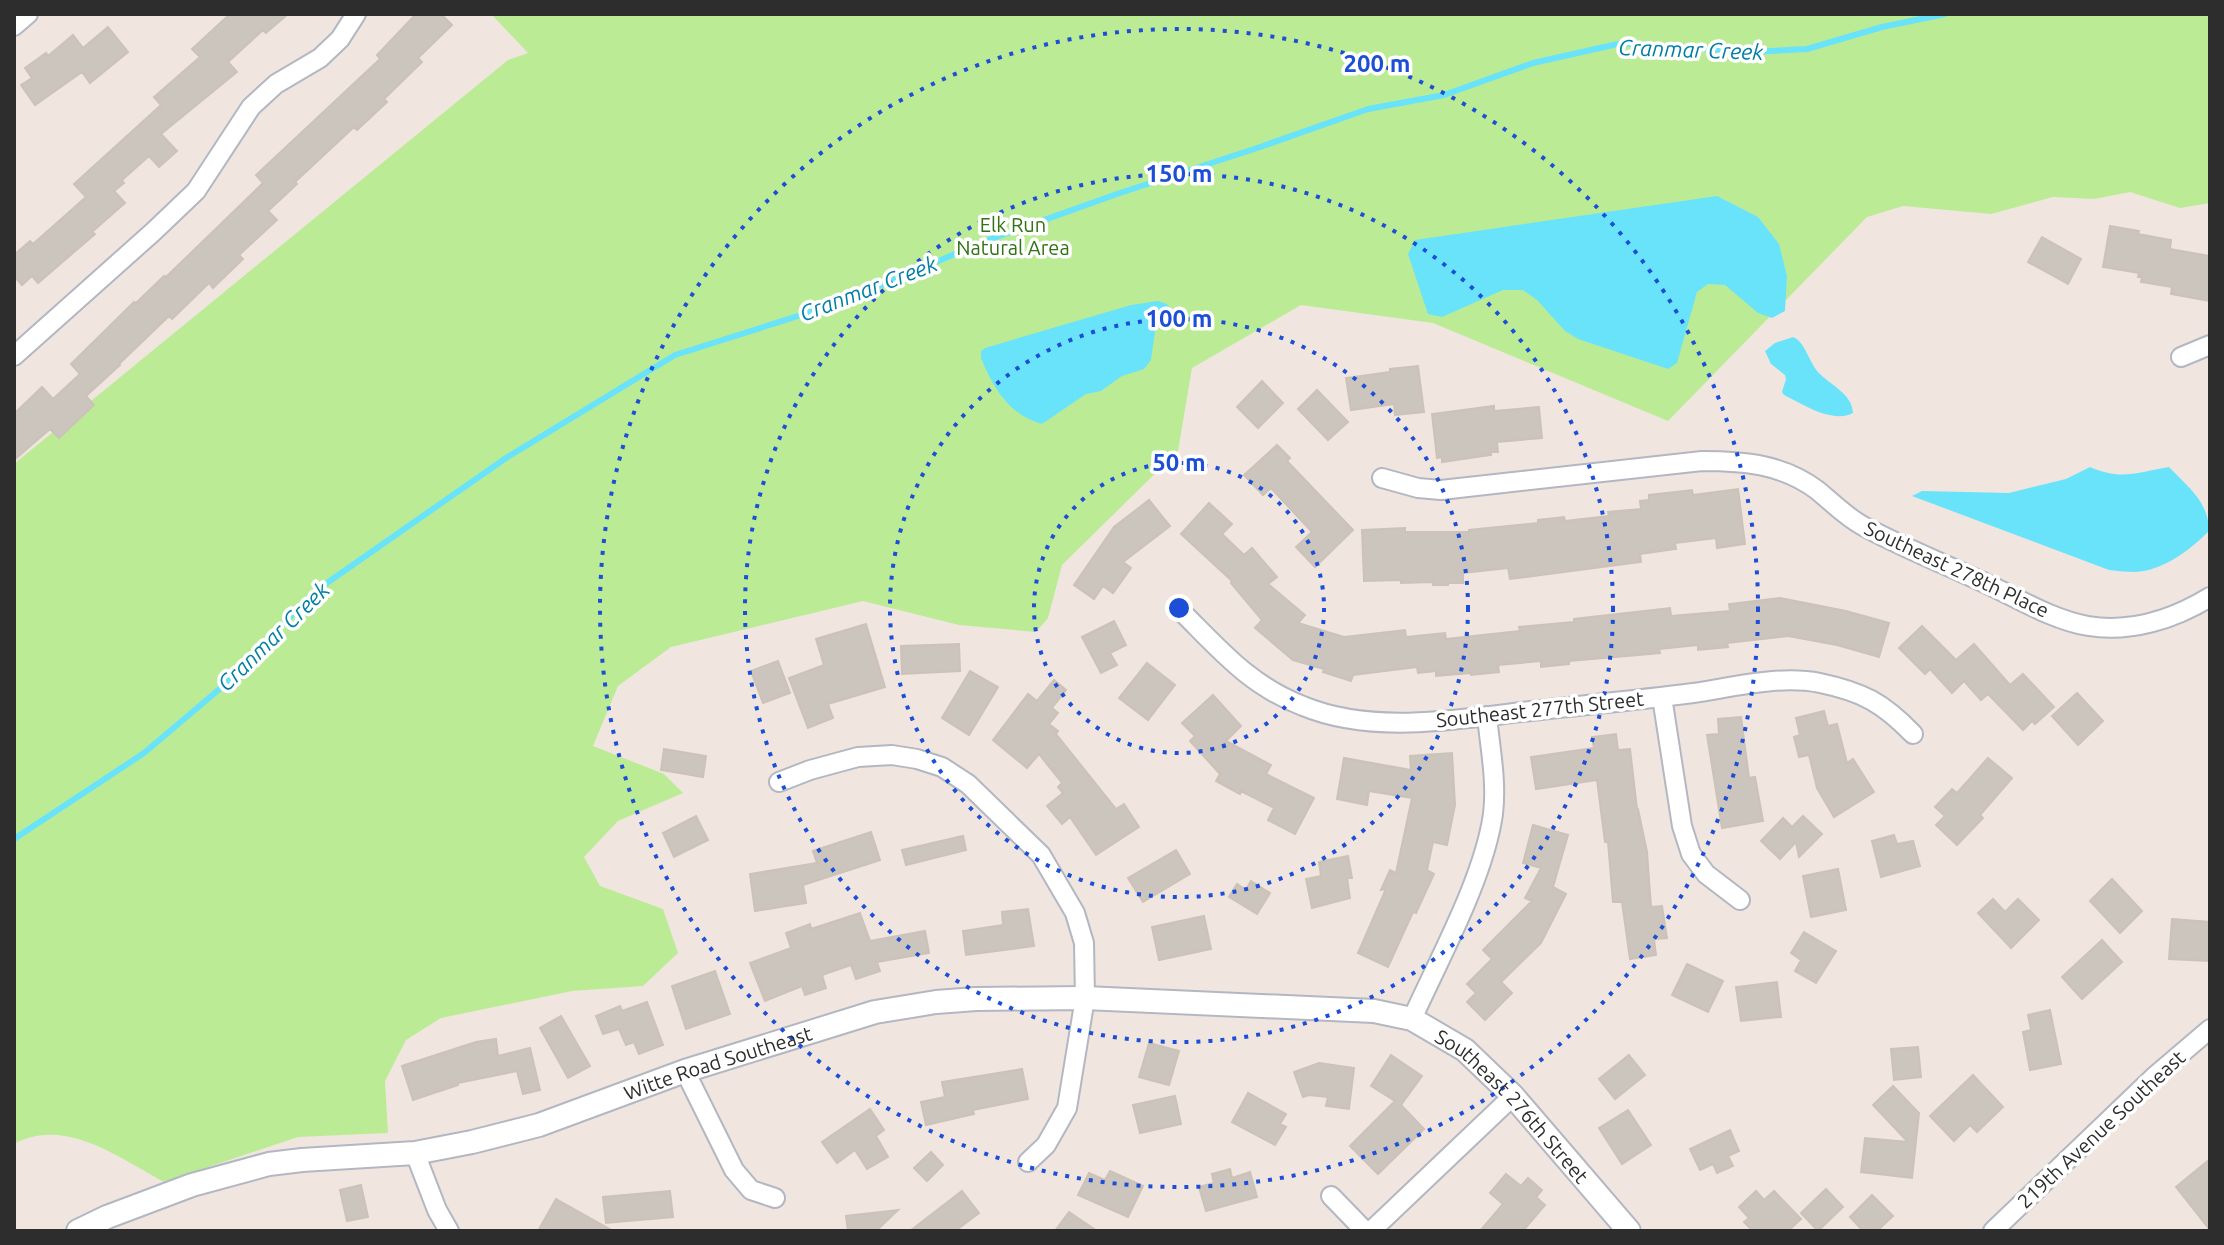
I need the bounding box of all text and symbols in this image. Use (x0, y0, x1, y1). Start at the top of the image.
water label: Cranmar Creek (1618, 34, 1765, 64)
text: 200 m (1344, 50, 1410, 77)
text: 150 m (1146, 160, 1212, 187)
park label: Elk Run Natural Area (956, 213, 1070, 259)
water label: Cranmar Creek (796, 250, 941, 326)
text: 100 m (1146, 305, 1212, 332)
text: 50 m (1152, 449, 1206, 476)
street label: Southeast 278th Place (1861, 516, 2053, 622)
water label: Cranmar Creek (212, 576, 335, 696)
centre of rings (1165, 594, 1193, 622)
street label: Southeast 277th Street (1435, 687, 1645, 731)
street label: Witte Road Southeast (621, 1021, 815, 1104)
street label: Southeast 276th Street (1432, 1024, 1594, 1187)
street label: 219th Avenue Southeast (2013, 1045, 2190, 1213)

